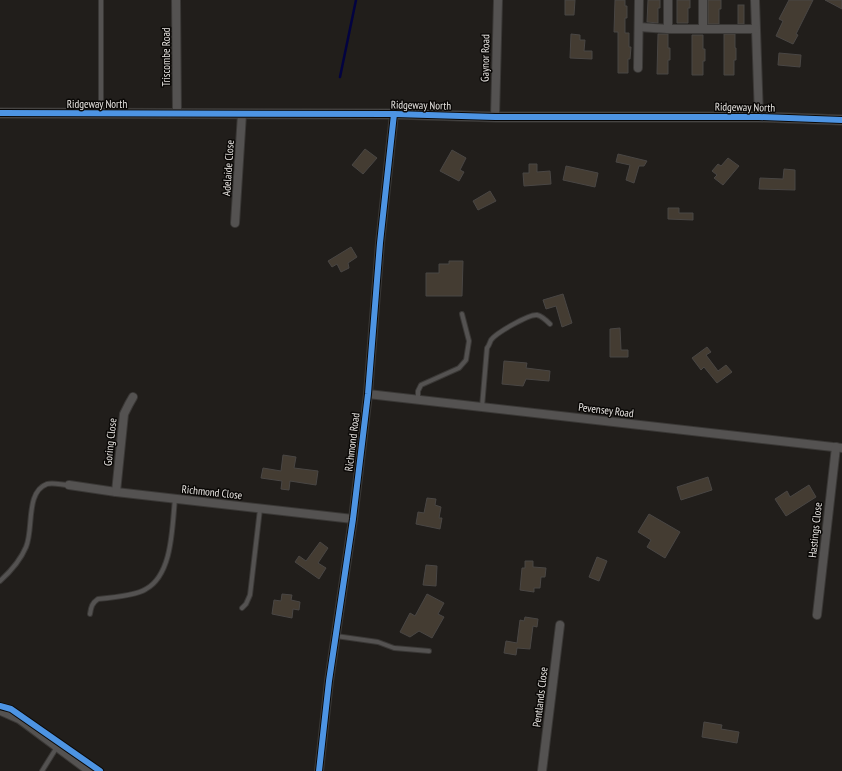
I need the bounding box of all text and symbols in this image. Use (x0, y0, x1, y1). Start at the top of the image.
street label: Triscombe Road (159, 27, 173, 87)
street label: Gaynor Road (478, 34, 492, 82)
street label: Ridgeway North (67, 97, 127, 111)
street label: Ridgeway North (391, 97, 452, 113)
street label: Ridgeway North (715, 99, 776, 115)
street label: Adelaide Close (219, 139, 237, 196)
street label: Pevensey Road (578, 400, 635, 420)
street label: Richmond Road (341, 412, 363, 472)
street label: Goring Close (101, 417, 120, 467)
street label: Richmond Close (181, 482, 243, 502)
street label: Hastings Close (805, 501, 825, 558)
street label: Pentlands Close (529, 666, 551, 728)

